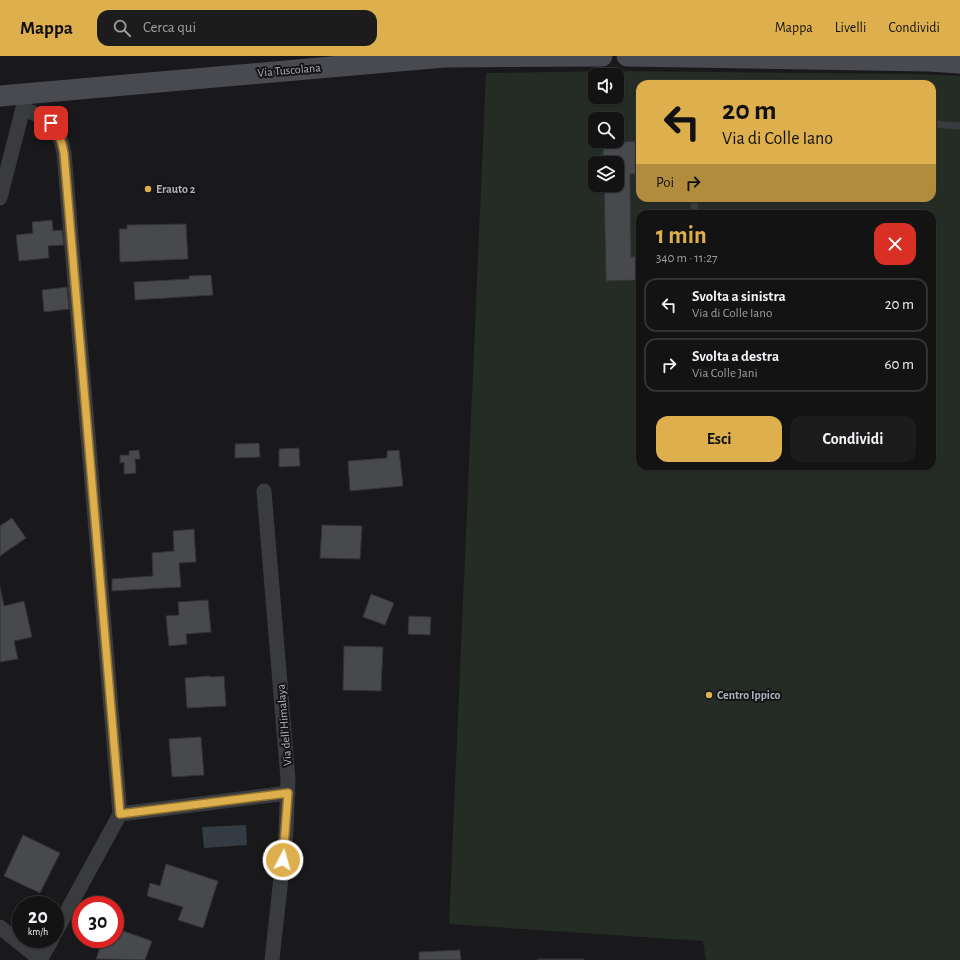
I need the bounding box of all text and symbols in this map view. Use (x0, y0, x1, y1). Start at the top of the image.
search box (97, 10, 377, 46)
icon: search (111, 17, 133, 39)
text: Mappa (20, 19, 73, 38)
text: Cerca qui (143, 20, 196, 35)
text: Mappa (775, 21, 813, 35)
text: Livelli (835, 21, 866, 35)
text: Condividi (888, 21, 940, 35)
street label: Via Tuscolana (257, 61, 322, 79)
map controls (588, 68, 624, 192)
button: sound (588, 68, 624, 104)
icon: left (656, 96, 708, 148)
text: 20 m (722, 97, 777, 125)
pin (34, 106, 68, 140)
icon: arrive (40, 112, 62, 134)
button: search (588, 112, 624, 148)
text: Via di Colle Iano (722, 130, 833, 148)
button: layers (588, 156, 624, 192)
icon: right (682, 172, 704, 194)
text: Poi (656, 175, 674, 190)
place label: Erauto 2 (156, 183, 196, 195)
marker: Erauto 2 (143, 184, 153, 194)
button: close (874, 223, 916, 265)
text: 1 min (656, 224, 707, 248)
text: 340 m · 11:27 (656, 252, 718, 265)
text: Svolta a sinistra (692, 289, 786, 304)
icon: left (658, 294, 680, 316)
text: 20 m (885, 297, 914, 312)
text: Via di Colle Iano (692, 307, 772, 320)
text: Svolta a destra (692, 349, 779, 364)
icon: right (658, 354, 680, 376)
text: 60 m (885, 357, 914, 372)
text: Via Colle Jani (692, 367, 758, 380)
button: Esci (656, 416, 782, 462)
button: Condividi (790, 416, 916, 462)
street label: Via dell'Himalaya (274, 683, 295, 766)
place label: Centro Ippico (717, 689, 781, 701)
marker: Centro Ippico (704, 690, 714, 700)
position arrow (262, 839, 304, 881)
speed limit sign: 30 (72, 896, 124, 948)
text: 20 (28, 907, 48, 927)
text: km/h (28, 927, 48, 937)

